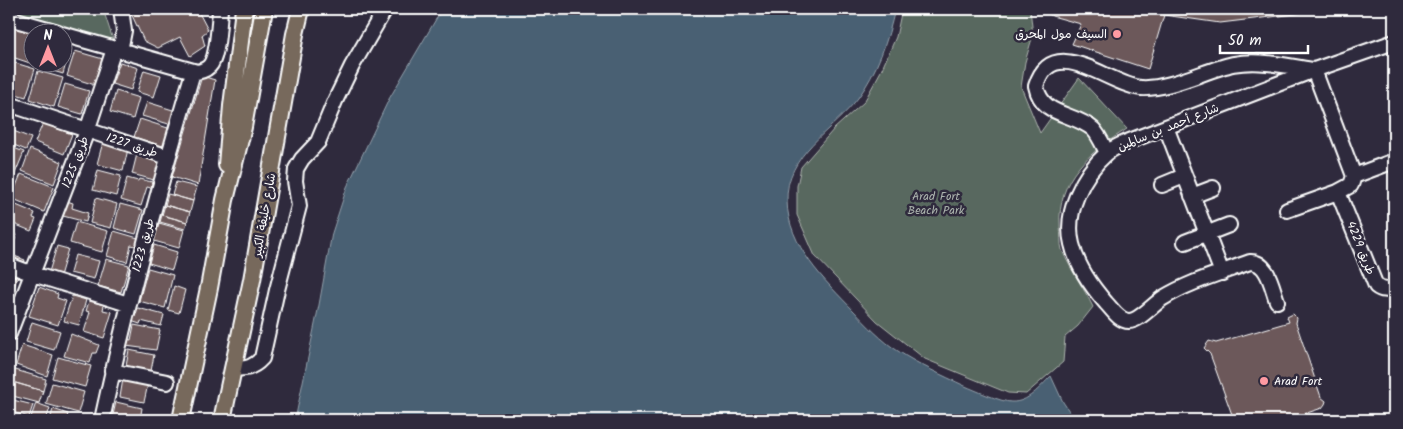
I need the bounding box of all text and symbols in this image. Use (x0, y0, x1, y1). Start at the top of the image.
north arrow (22, 22, 72, 72)
scale bar (1220, 22, 1308, 54)
text: N (44, 25, 53, 47)
place label: السيف مول المحرق (1015, 25, 1107, 44)
marker: السيف مول المحرق (1111, 28, 1123, 40)
text: 50 m (1228, 29, 1262, 53)
street label: شارع أحمد بن سالمين (1115, 98, 1222, 156)
street label: طريق 1227 (104, 128, 160, 163)
street label: طريق 1225 (57, 133, 94, 191)
street label: شارع خليفة الكبير (248, 172, 281, 260)
park label: Arad Fort Beach Park (907, 187, 965, 220)
street label: طريق 1223 (127, 216, 160, 274)
street label: طريق 4229 (1341, 218, 1380, 278)
place label: Arad Fort (1274, 372, 1322, 391)
marker: Arad Fort (1258, 375, 1270, 387)

